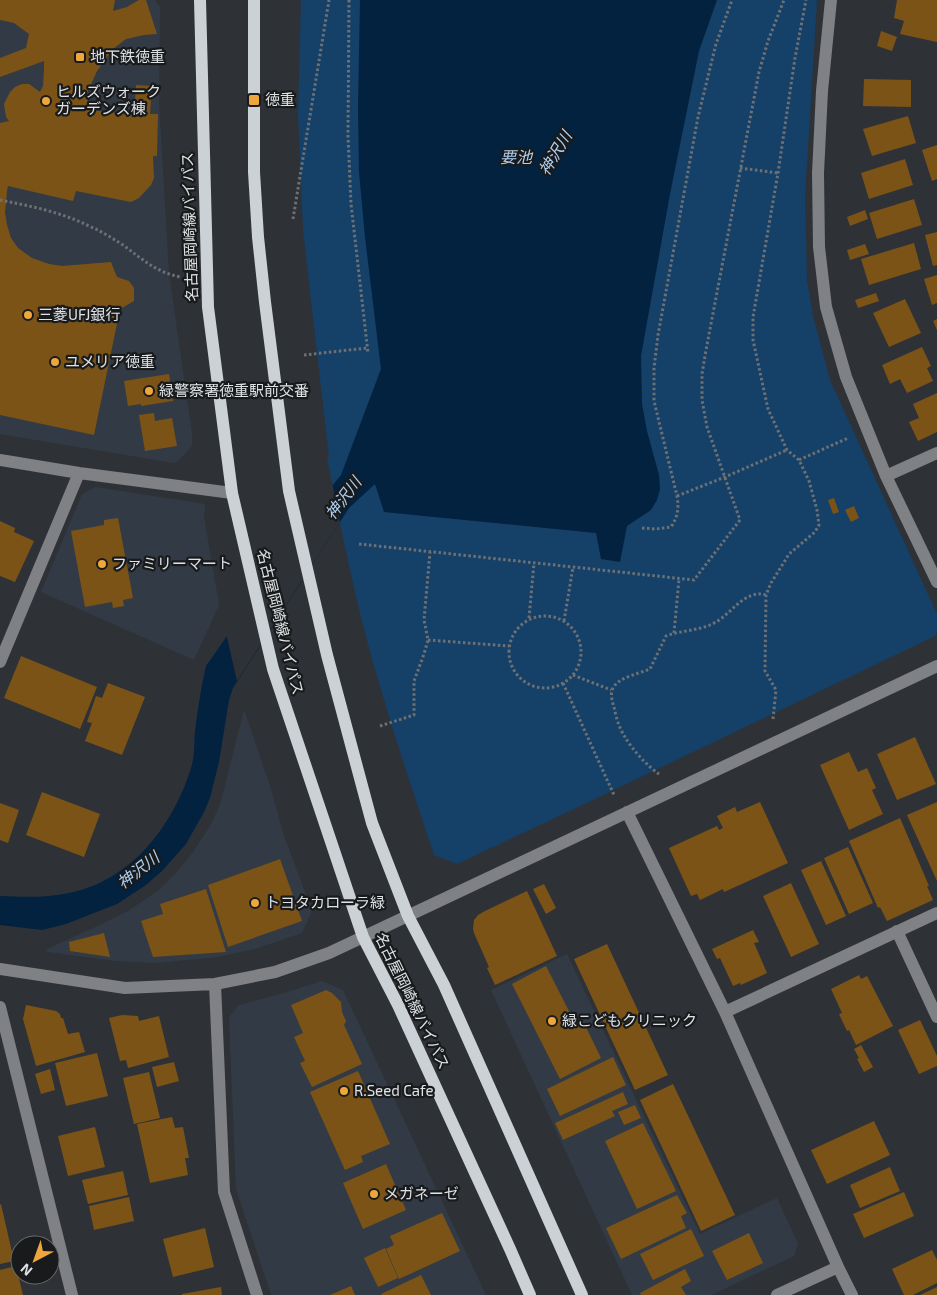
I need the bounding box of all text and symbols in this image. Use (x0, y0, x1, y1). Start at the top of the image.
place label: 地下鉄徳重 (90, 47, 165, 65)
marker: 地下鉄徳重 (74, 51, 86, 63)
place label: ヒルズウォーク ガーデンズ棟 (56, 82, 161, 117)
place label: 徳重 (265, 90, 295, 108)
marker: 徳重 (247, 93, 261, 107)
marker: ヒルズウォーク ガーデンズ棟 (40, 95, 52, 107)
water label: 神沢川 (534, 126, 576, 178)
water label: 要池 (500, 147, 534, 166)
street label: 名古屋岡崎線バイパス (177, 152, 201, 302)
place label: 三菱UFJ銀行 (38, 305, 120, 323)
marker: 三菱UFJ銀行 (22, 309, 34, 321)
place label: ユメリア徳重 (65, 352, 155, 370)
marker: ユメリア徳重 (49, 356, 61, 368)
place label: 緑警察署徳重駅前交番 (159, 381, 309, 399)
marker: 緑警察署徳重駅前交番 (143, 385, 155, 397)
water label: 神沢川 (321, 471, 366, 523)
street label: 名古屋岡崎線バイパス (254, 547, 308, 697)
place label: ファミリーマート (112, 554, 232, 572)
marker: ファミリーマート (96, 558, 108, 570)
water label: 神沢川 (113, 846, 164, 892)
place label: トヨタカローラ緑 (265, 893, 385, 911)
marker: トヨタカローラ緑 (249, 897, 261, 909)
street label: 名古屋岡崎線バイパス (372, 929, 454, 1072)
place label: 緑こどもクリニック (562, 1011, 697, 1029)
marker: 緑こどもクリニック (546, 1015, 558, 1027)
place label: R.Seed Cafe (354, 1081, 434, 1099)
marker: R.Seed Cafe (338, 1085, 350, 1097)
place label: メガネーゼ (384, 1184, 459, 1202)
marker: メガネーゼ (368, 1188, 380, 1200)
north arrow (10, 1235, 60, 1285)
text: N (17, 1260, 36, 1280)

